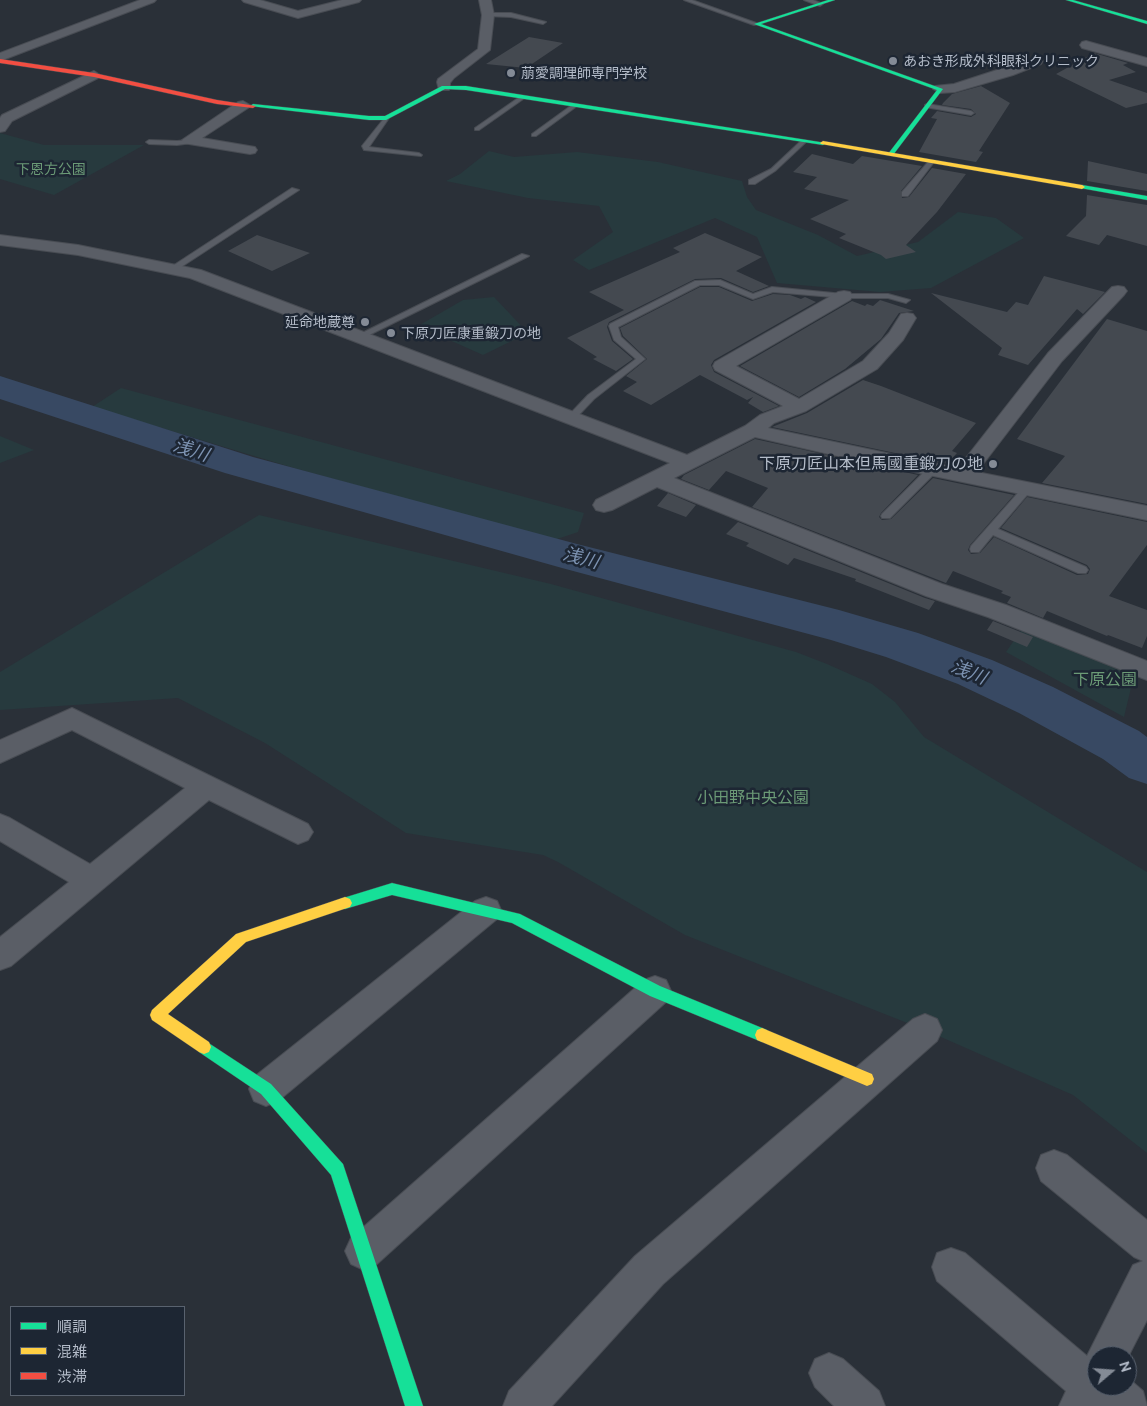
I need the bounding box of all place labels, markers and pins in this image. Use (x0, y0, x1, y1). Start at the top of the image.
place label: あおき形成外科眼科クリニック (903, 53, 1099, 69)
marker: あおき形成外科眼科クリニック (887, 55, 899, 67)
place label: 萠愛調理師専門学校 (521, 65, 647, 81)
marker: 萠愛調理師専門学校 (505, 67, 517, 79)
place label: 延命地蔵尊 (285, 314, 355, 330)
marker: 延命地蔵尊 (359, 316, 371, 328)
place label: 下原刀匠康重鍛刀の地 (401, 325, 541, 341)
marker: 下原刀匠康重鍛刀の地 (385, 327, 397, 339)
place label: 下原刀匠山本但馬國重鍛刀の地 (759, 454, 983, 474)
marker: 下原刀匠山本但馬國重鍛刀の地 (987, 458, 999, 470)

